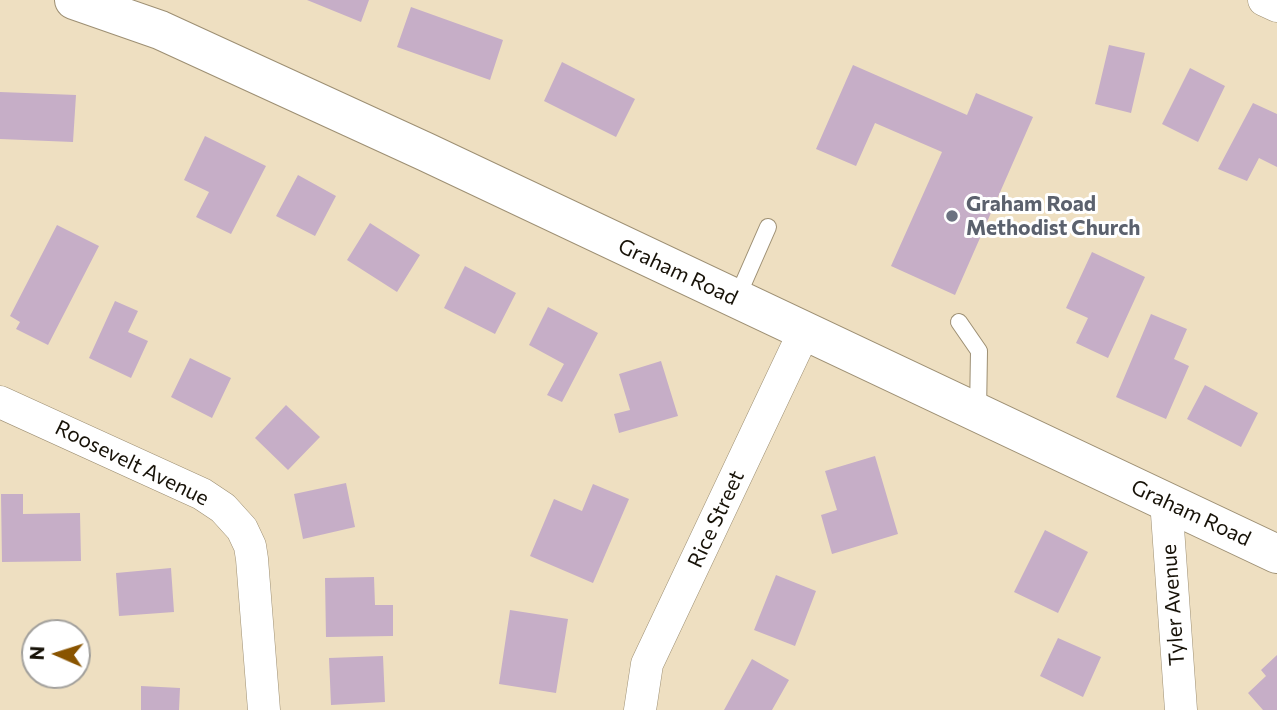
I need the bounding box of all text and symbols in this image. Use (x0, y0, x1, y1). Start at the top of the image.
place label: Graham Road Methodist Church (966, 191, 1140, 241)
marker: Graham Road Methodist Church (944, 208, 960, 224)
street label: Graham Road (614, 233, 742, 311)
street label: Roosevelt Avenue (51, 415, 213, 511)
street label: Rice Street (683, 466, 749, 572)
street label: Graham Road (1127, 474, 1255, 552)
street label: Tyler Avenue (1156, 543, 1190, 667)
north arrow (21, 619, 91, 689)
text: N (25, 645, 48, 661)

